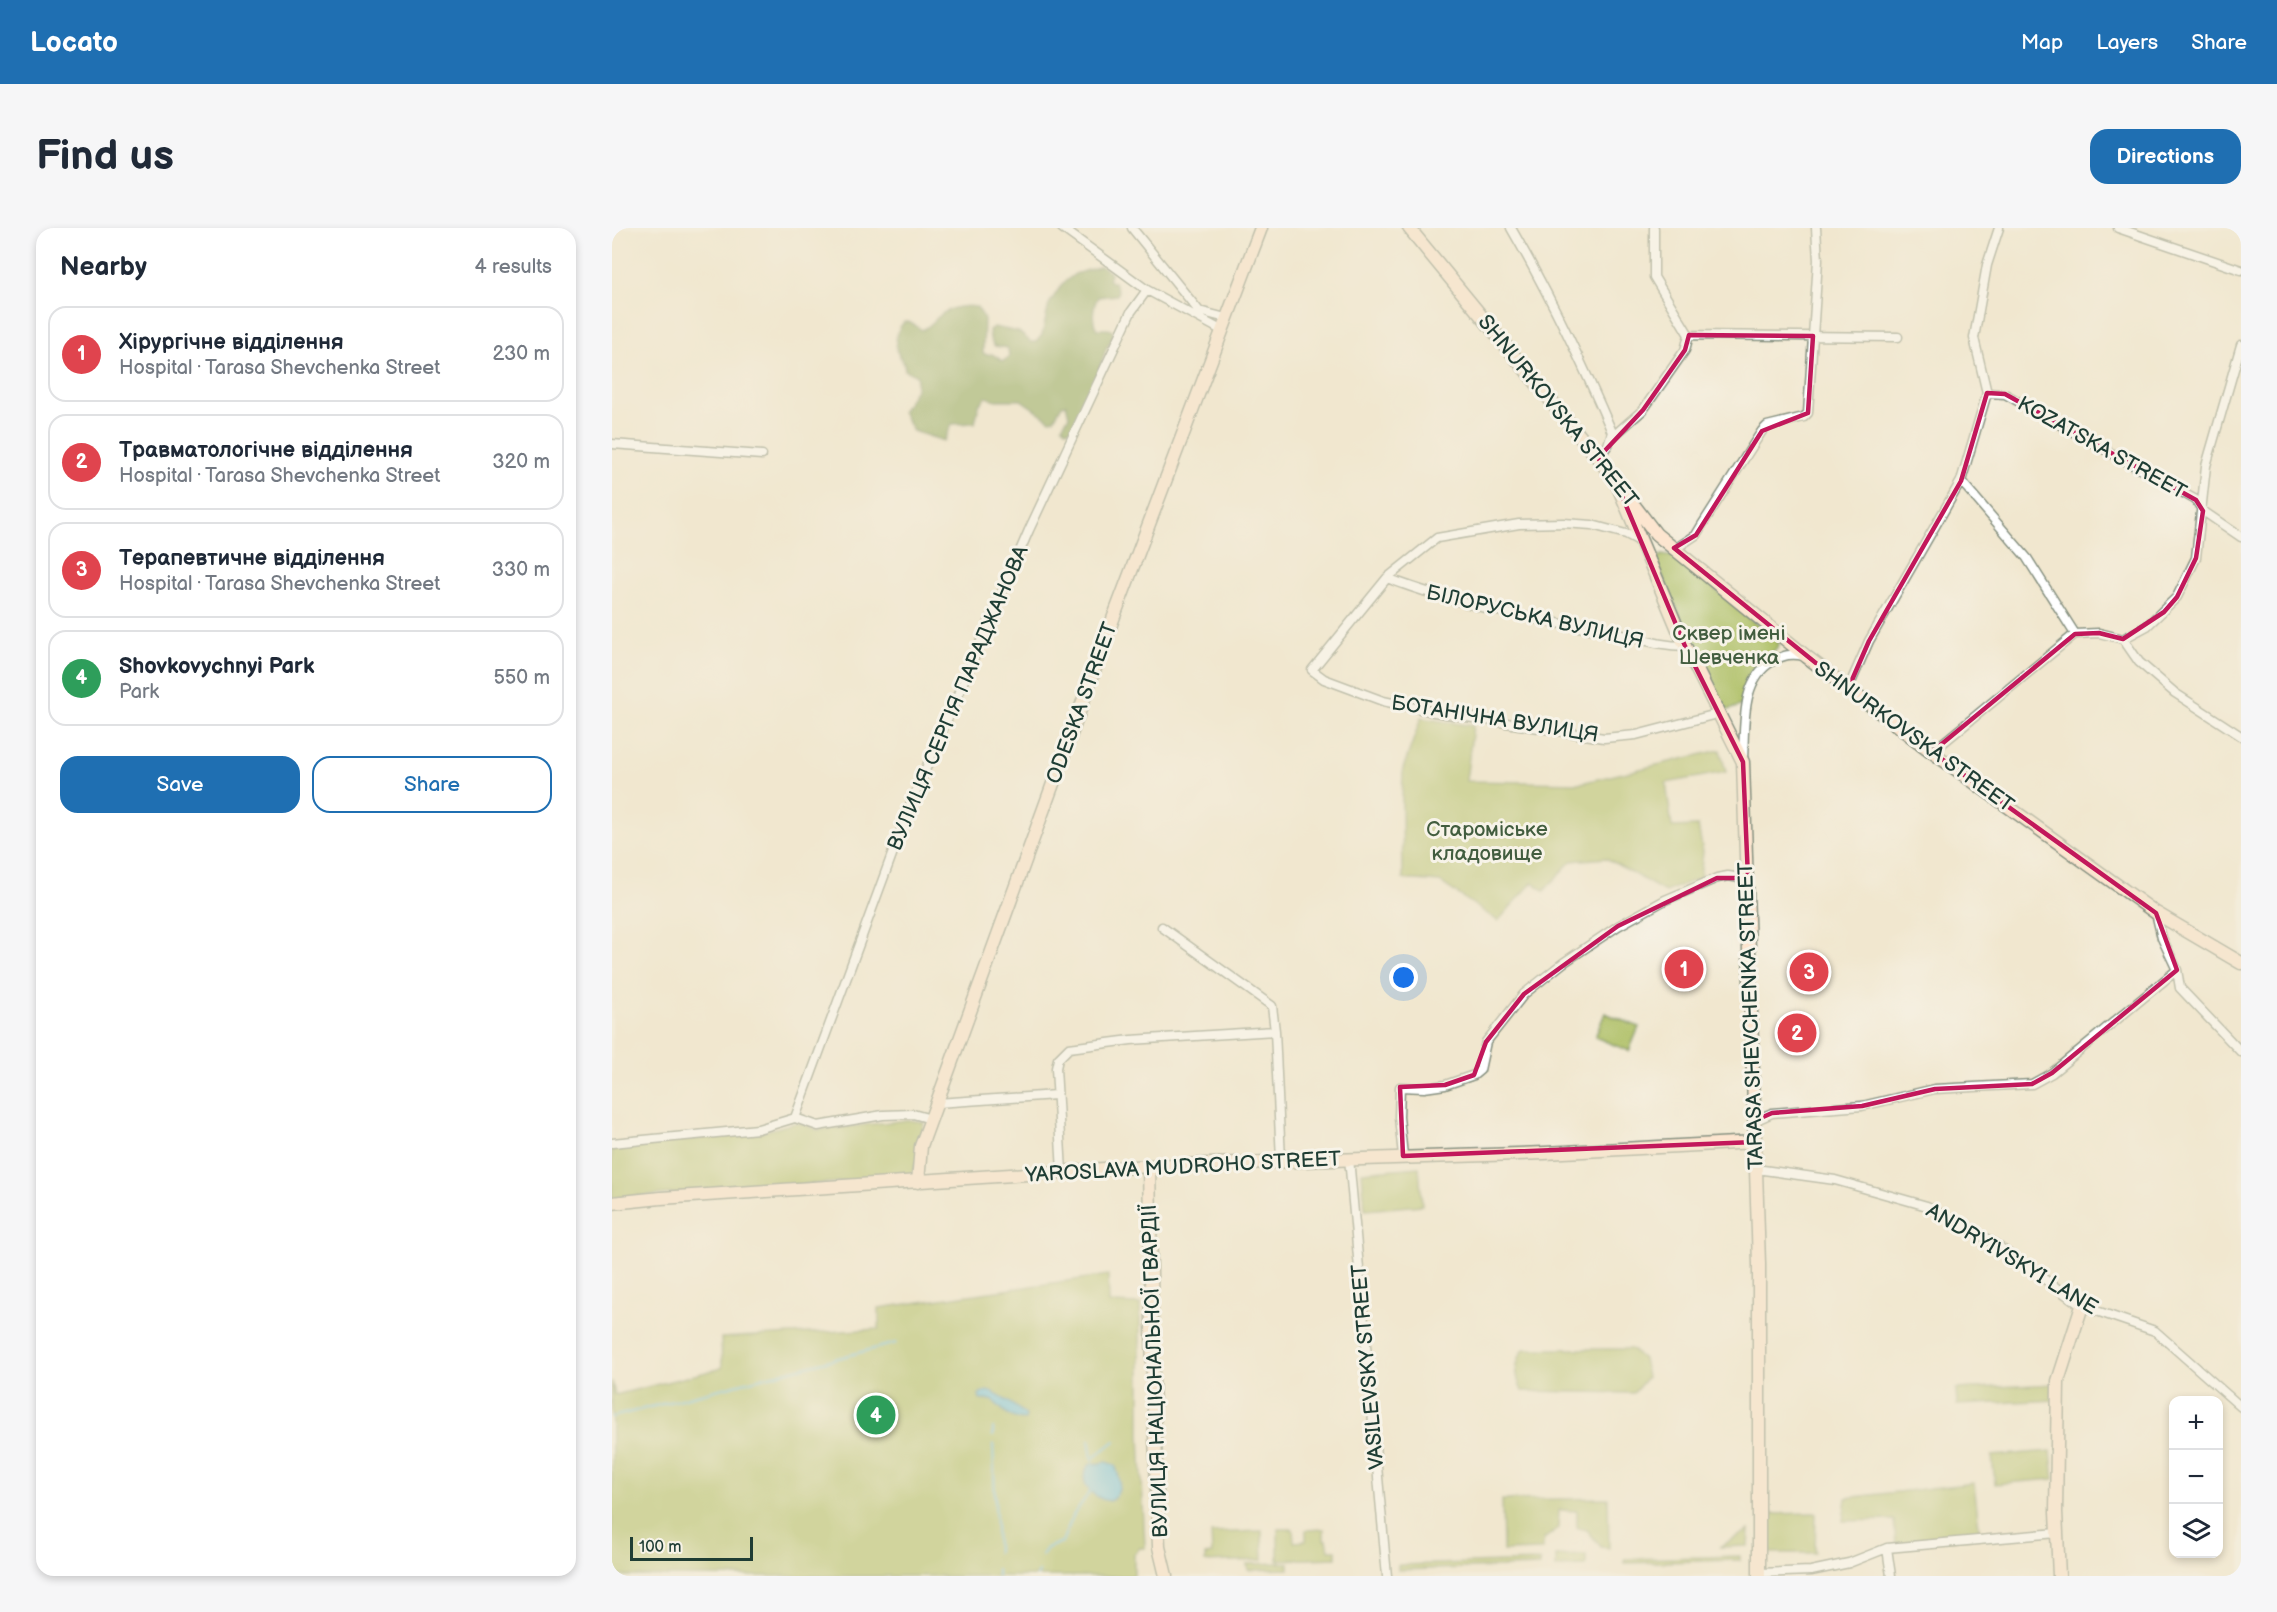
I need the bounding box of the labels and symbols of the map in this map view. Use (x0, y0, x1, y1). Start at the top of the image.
street label: SHNURKOVSKA STREET (1473, 310, 1644, 513)
street label: KOZATSKA STREET (2013, 391, 2191, 505)
street label: ВУЛИЦЯ СЕРГІЯ ПАРАДЖАНОВА (882, 542, 1034, 854)
street label: БІЛОРУСЬКА ВУЛИЦЯ (1424, 580, 1646, 654)
street label: ODESKA STREET (1041, 619, 1123, 787)
park label: Сквер імені Шевченка (1672, 621, 1786, 670)
street label: SHNURKOVSKA STREET (1809, 656, 2019, 818)
street label: БОТАНІЧНА ВУЛИЦЯ (1390, 690, 1600, 748)
park label: Староміське кладовище (1426, 817, 1548, 866)
street label: TARASA SHEVCHENKA STREET (1733, 861, 1769, 1170)
pin: 1 (1664, 946, 1704, 992)
pin: 3 (1790, 950, 1828, 994)
your location (1389, 963, 1418, 992)
pin: 2 (1778, 1010, 1816, 1056)
street label: YAROSLAVA MUDROHO STREET (1023, 1146, 1342, 1188)
street label: ANDRYIVSKYI LANE (1922, 1198, 2102, 1320)
street label: ВУЛИЦЯ НАЦІОНАЛЬНОЇ ГВАРДІЇ (1137, 1203, 1173, 1538)
street label: VASILEVSKY STREET (1347, 1263, 1389, 1471)
pin: 4 (856, 1392, 896, 1438)
scale bar (630, 1534, 753, 1562)

